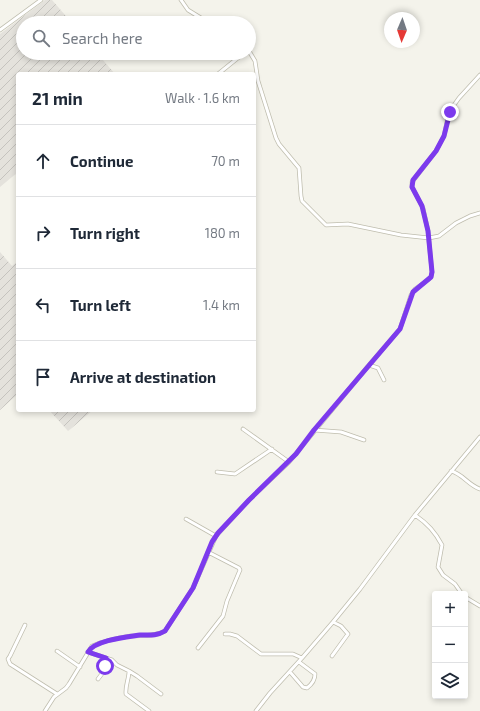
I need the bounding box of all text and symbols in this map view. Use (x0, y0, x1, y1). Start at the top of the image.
north arrow (384, 12, 420, 48)
search box (16, 16, 256, 60)
icon: search (30, 27, 52, 49)
text: Search here (62, 29, 143, 47)
text: 21 min (32, 88, 83, 108)
text: Walk · 1.6 km (165, 90, 240, 106)
route end (441, 103, 459, 121)
icon: ahead (32, 150, 54, 172)
text: Continue (70, 152, 133, 170)
text: 70 m (211, 153, 240, 169)
icon: right (32, 222, 54, 244)
text: Turn right (70, 224, 140, 242)
text: 180 m (205, 225, 240, 241)
icon: left (32, 294, 54, 316)
text: Turn left (70, 296, 131, 314)
text: 1.4 km (203, 297, 240, 313)
icon: arrive (32, 366, 54, 388)
text: Arrive at destination (70, 368, 216, 386)
map controls (432, 591, 468, 699)
button: + (432, 591, 468, 627)
button: − (432, 627, 468, 663)
route start (96, 657, 114, 675)
button: layers (432, 663, 468, 699)

